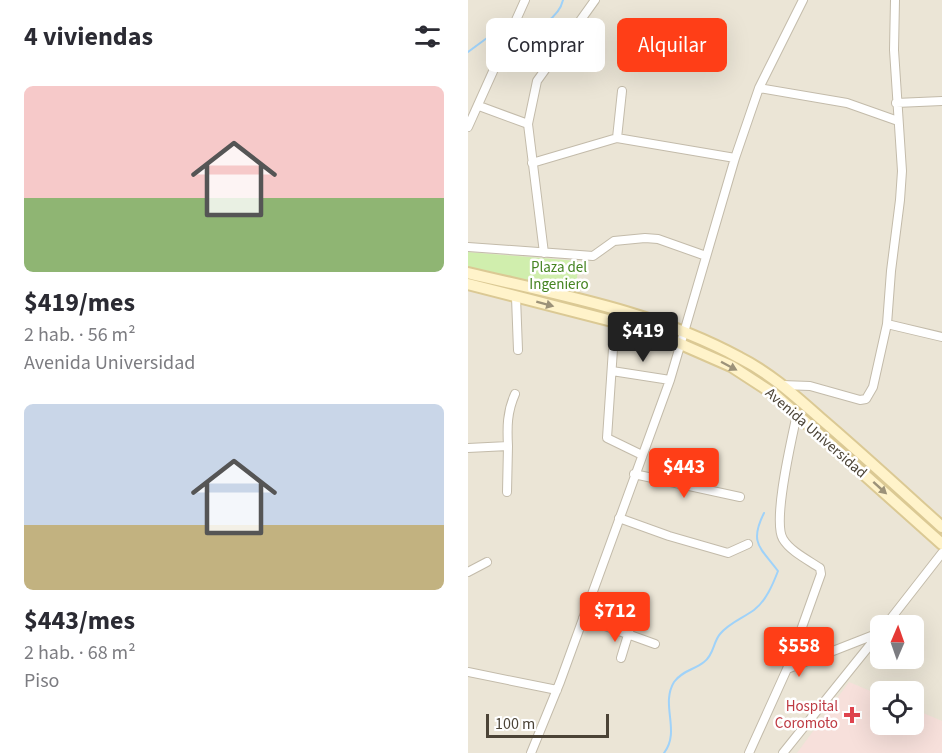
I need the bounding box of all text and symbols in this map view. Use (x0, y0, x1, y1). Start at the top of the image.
text: 4 viviendas (24, 18, 153, 55)
chip: Comprar (486, 18, 605, 72)
chip: Alquilar (617, 18, 727, 72)
icon: filters (411, 20, 444, 53)
icon: home (180, 125, 288, 233)
park label: Plaza del Ingeniero (529, 257, 589, 295)
text: $419/mes (24, 284, 135, 321)
one-way arrow (536, 300, 554, 310)
pin: $419 (607, 312, 679, 363)
text: $419 (622, 317, 664, 345)
text: 2 hab. · 56 m² (24, 321, 136, 349)
text: Avenida Universidad (24, 349, 195, 377)
one-way arrow (721, 361, 738, 371)
street label: Avenida Universidad (761, 383, 871, 483)
icon: home (180, 443, 288, 551)
pin: $443 (648, 448, 720, 499)
text: $443 (663, 453, 705, 481)
one-way arrow (872, 481, 887, 494)
pin: $712 (579, 592, 651, 643)
text: $712 (594, 597, 636, 625)
text: $443/mes (24, 602, 135, 639)
north arrow (870, 615, 924, 669)
map controls (870, 615, 924, 735)
pin: $558 (763, 627, 835, 678)
text: $558 (778, 632, 820, 660)
text: 2 hab. · 68 m² (24, 639, 136, 667)
text: Piso (24, 667, 59, 695)
button: locate (870, 681, 924, 735)
place label: Hospital Coromoto (775, 696, 838, 734)
marker: Hospital Coromoto (843, 706, 861, 724)
scale bar (486, 711, 609, 738)
text: 100 m (495, 713, 535, 735)

